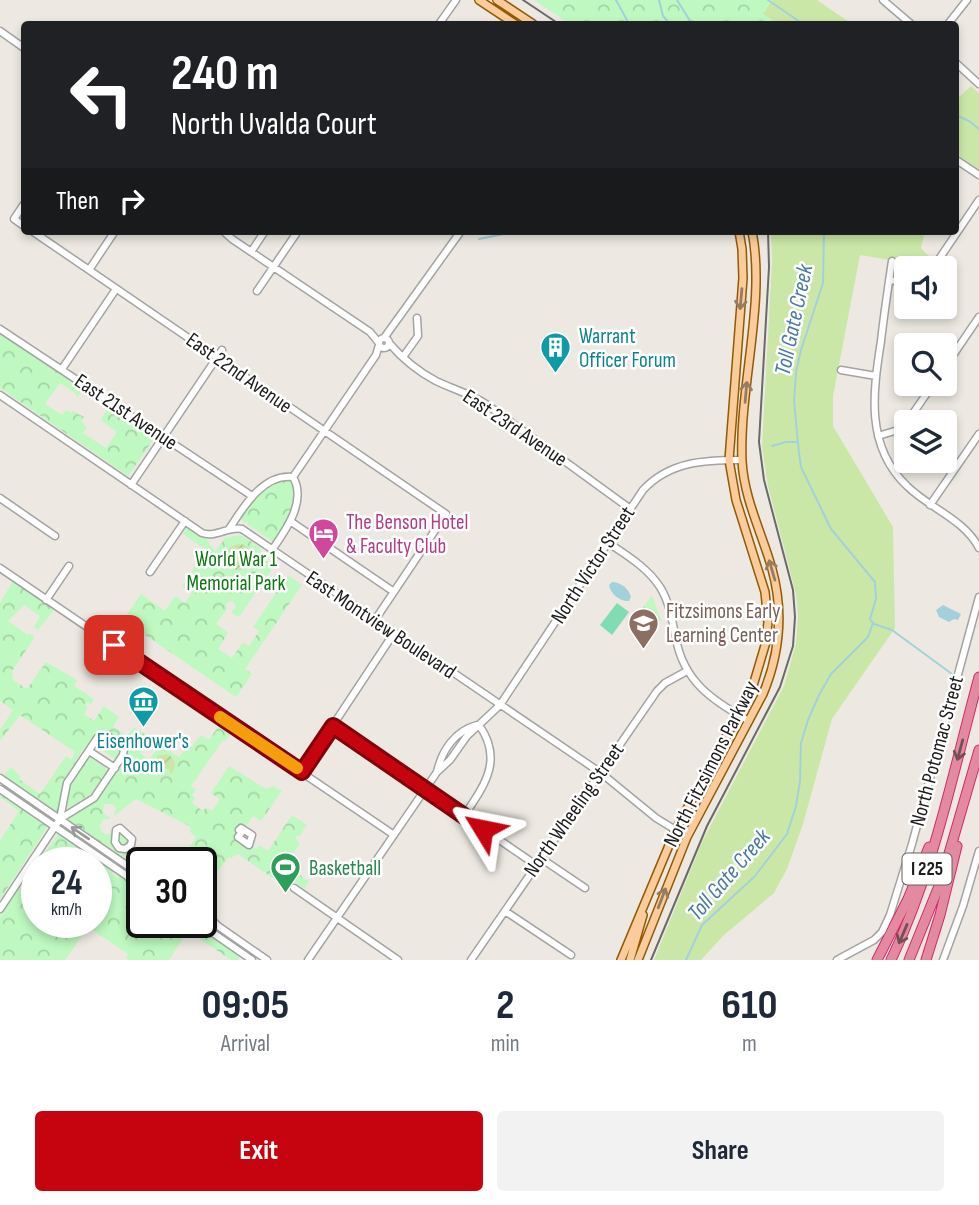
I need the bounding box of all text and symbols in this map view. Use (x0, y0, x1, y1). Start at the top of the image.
text: 240 m (171, 45, 279, 104)
icon: left (56, 49, 147, 140)
text: North Uvalda Court (171, 105, 377, 144)
icon: right (113, 182, 151, 220)
text: Then (56, 186, 99, 217)
map controls (894, 256, 957, 473)
button: sound (894, 256, 957, 319)
water label: Toll Gate Creek (769, 261, 820, 378)
one-way arrow (734, 287, 747, 310)
place label: Warrant Officer Forum (579, 324, 676, 373)
street label: East 22nd Avenue (181, 327, 297, 419)
building icon: Warrant Officer Forum (539, 331, 573, 375)
button: search (894, 333, 957, 396)
street label: East 21st Avenue (70, 369, 182, 455)
one-way arrow (740, 381, 753, 404)
street label: East 23rd Avenue (458, 384, 572, 472)
button: layers (894, 410, 957, 473)
street label: North Victor Street (546, 502, 640, 628)
place label: The Benson Hotel & Faculty Club (346, 510, 468, 559)
hotel icon: The Benson Hotel & Faculty Club (306, 517, 340, 561)
park label: World War 1 Memorial Park (186, 547, 286, 596)
one-way arrow (764, 560, 777, 582)
street label: East Montview Boulevard (301, 566, 461, 684)
place label: Fitzsimons Early Learning Center (666, 599, 780, 648)
school or university icon: Fitzsimons Early Learning Center (626, 606, 660, 650)
pin (84, 615, 144, 675)
icon: arrive (95, 626, 133, 664)
street label: North Potomac Street (905, 673, 969, 829)
street label: North Fitzsimons Parkway (658, 677, 764, 851)
museum icon: Eisenhower's Room (126, 684, 160, 728)
place label: Eisenhower's Room (97, 729, 189, 778)
street label: North Wheeling Street (519, 738, 629, 882)
one-way arrow (952, 738, 965, 760)
position arrow (446, 792, 520, 866)
water label: Toll Gate Creek (682, 822, 777, 927)
one-way arrow (71, 826, 90, 840)
speed limit sign: 30 (126, 847, 217, 938)
sports icon: Basketball (269, 851, 303, 895)
road number: I 225 (902, 854, 951, 884)
place label: Basketball (309, 856, 381, 881)
text: 24 (51, 862, 82, 905)
one-way arrow (657, 888, 669, 910)
text: km/h (51, 899, 82, 920)
one-way arrow (896, 923, 909, 944)
text: 09:05 (202, 980, 289, 1031)
text: 2 (496, 980, 514, 1031)
text: 610 (721, 980, 777, 1031)
text: Arrival (221, 1030, 270, 1058)
text: min (491, 1030, 520, 1058)
text: m (742, 1030, 757, 1058)
button: Exit (35, 1111, 483, 1191)
button: Share (497, 1111, 944, 1191)

